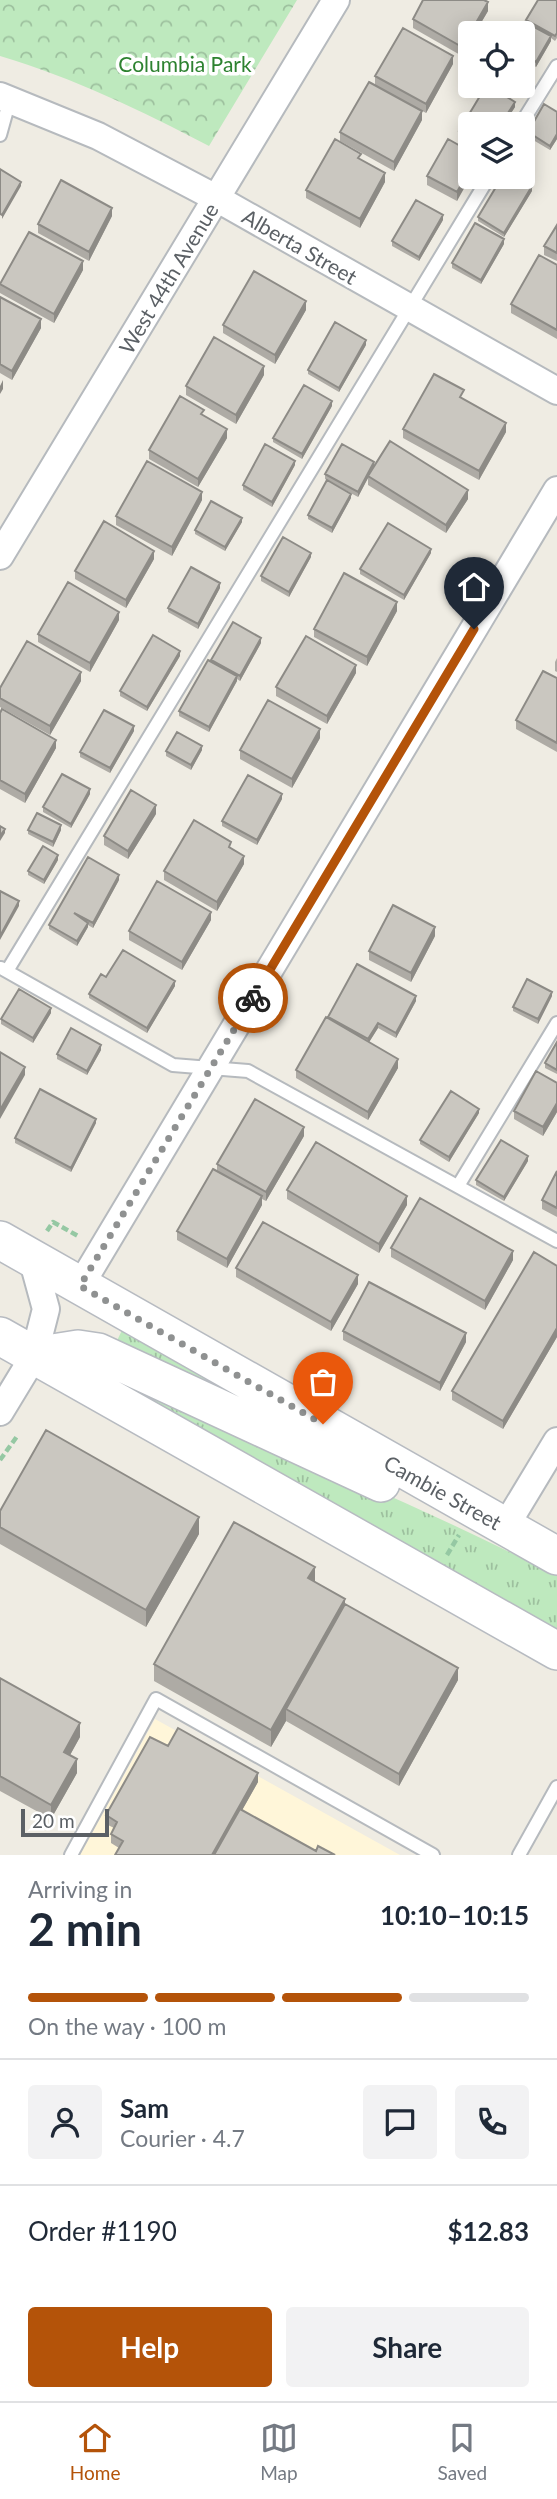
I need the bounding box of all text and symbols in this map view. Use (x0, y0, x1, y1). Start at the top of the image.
map controls (458, 21, 535, 189)
button: locate (458, 21, 535, 98)
park label: Columbia Park (118, 51, 252, 76)
button: layers (458, 112, 535, 189)
street label: West 44th Avenue (113, 198, 223, 358)
street label: Alberta Street (238, 203, 362, 289)
pin (444, 557, 504, 629)
icon: home (455, 568, 493, 606)
courier (218, 963, 288, 1033)
icon: bike (234, 979, 272, 1017)
pin (293, 1352, 353, 1424)
icon: bag (304, 1363, 342, 1401)
street label: Cambie Street (380, 1449, 506, 1535)
scale bar (21, 1806, 108, 1838)
text: 20 m (32, 1809, 75, 1832)
text: Arriving in (28, 1875, 132, 1903)
text: 10:10–10:15 (380, 1899, 529, 1931)
text: 2 min (28, 1901, 142, 1956)
text: On the way · 100 m (28, 2012, 227, 2040)
button: person (28, 2085, 102, 2159)
button: chat (363, 2085, 437, 2159)
button: phone (455, 2085, 529, 2159)
text: Sam (120, 2092, 169, 2124)
text: Courier · 4.7 (120, 2124, 245, 2152)
text: Order #1190 (28, 2215, 177, 2247)
text: $12.83 (447, 2215, 529, 2247)
button: Help (28, 2307, 272, 2387)
button: Share (286, 2307, 529, 2387)
tab: Home (70, 2419, 120, 2484)
tab: Map (260, 2419, 298, 2484)
tab: Saved (438, 2419, 487, 2484)

